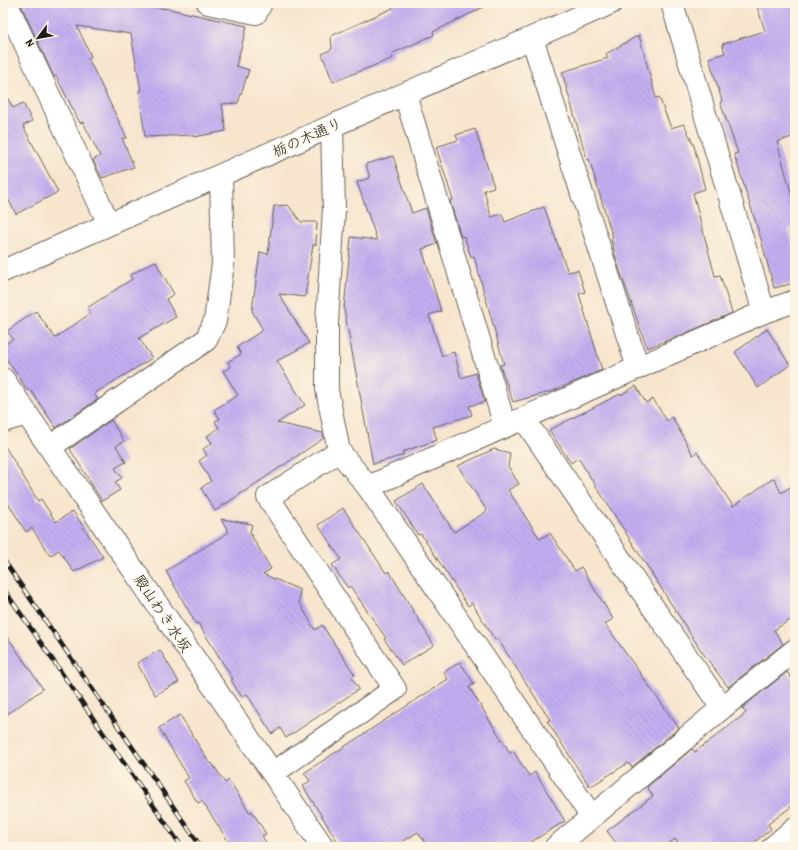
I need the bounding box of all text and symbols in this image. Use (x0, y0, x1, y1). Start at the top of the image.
north arrow (18, 18, 58, 58)
text: N (22, 37, 37, 49)
street label: 栃の木通り (268, 112, 346, 162)
street label: 殿山わき水坂 (129, 570, 197, 656)

